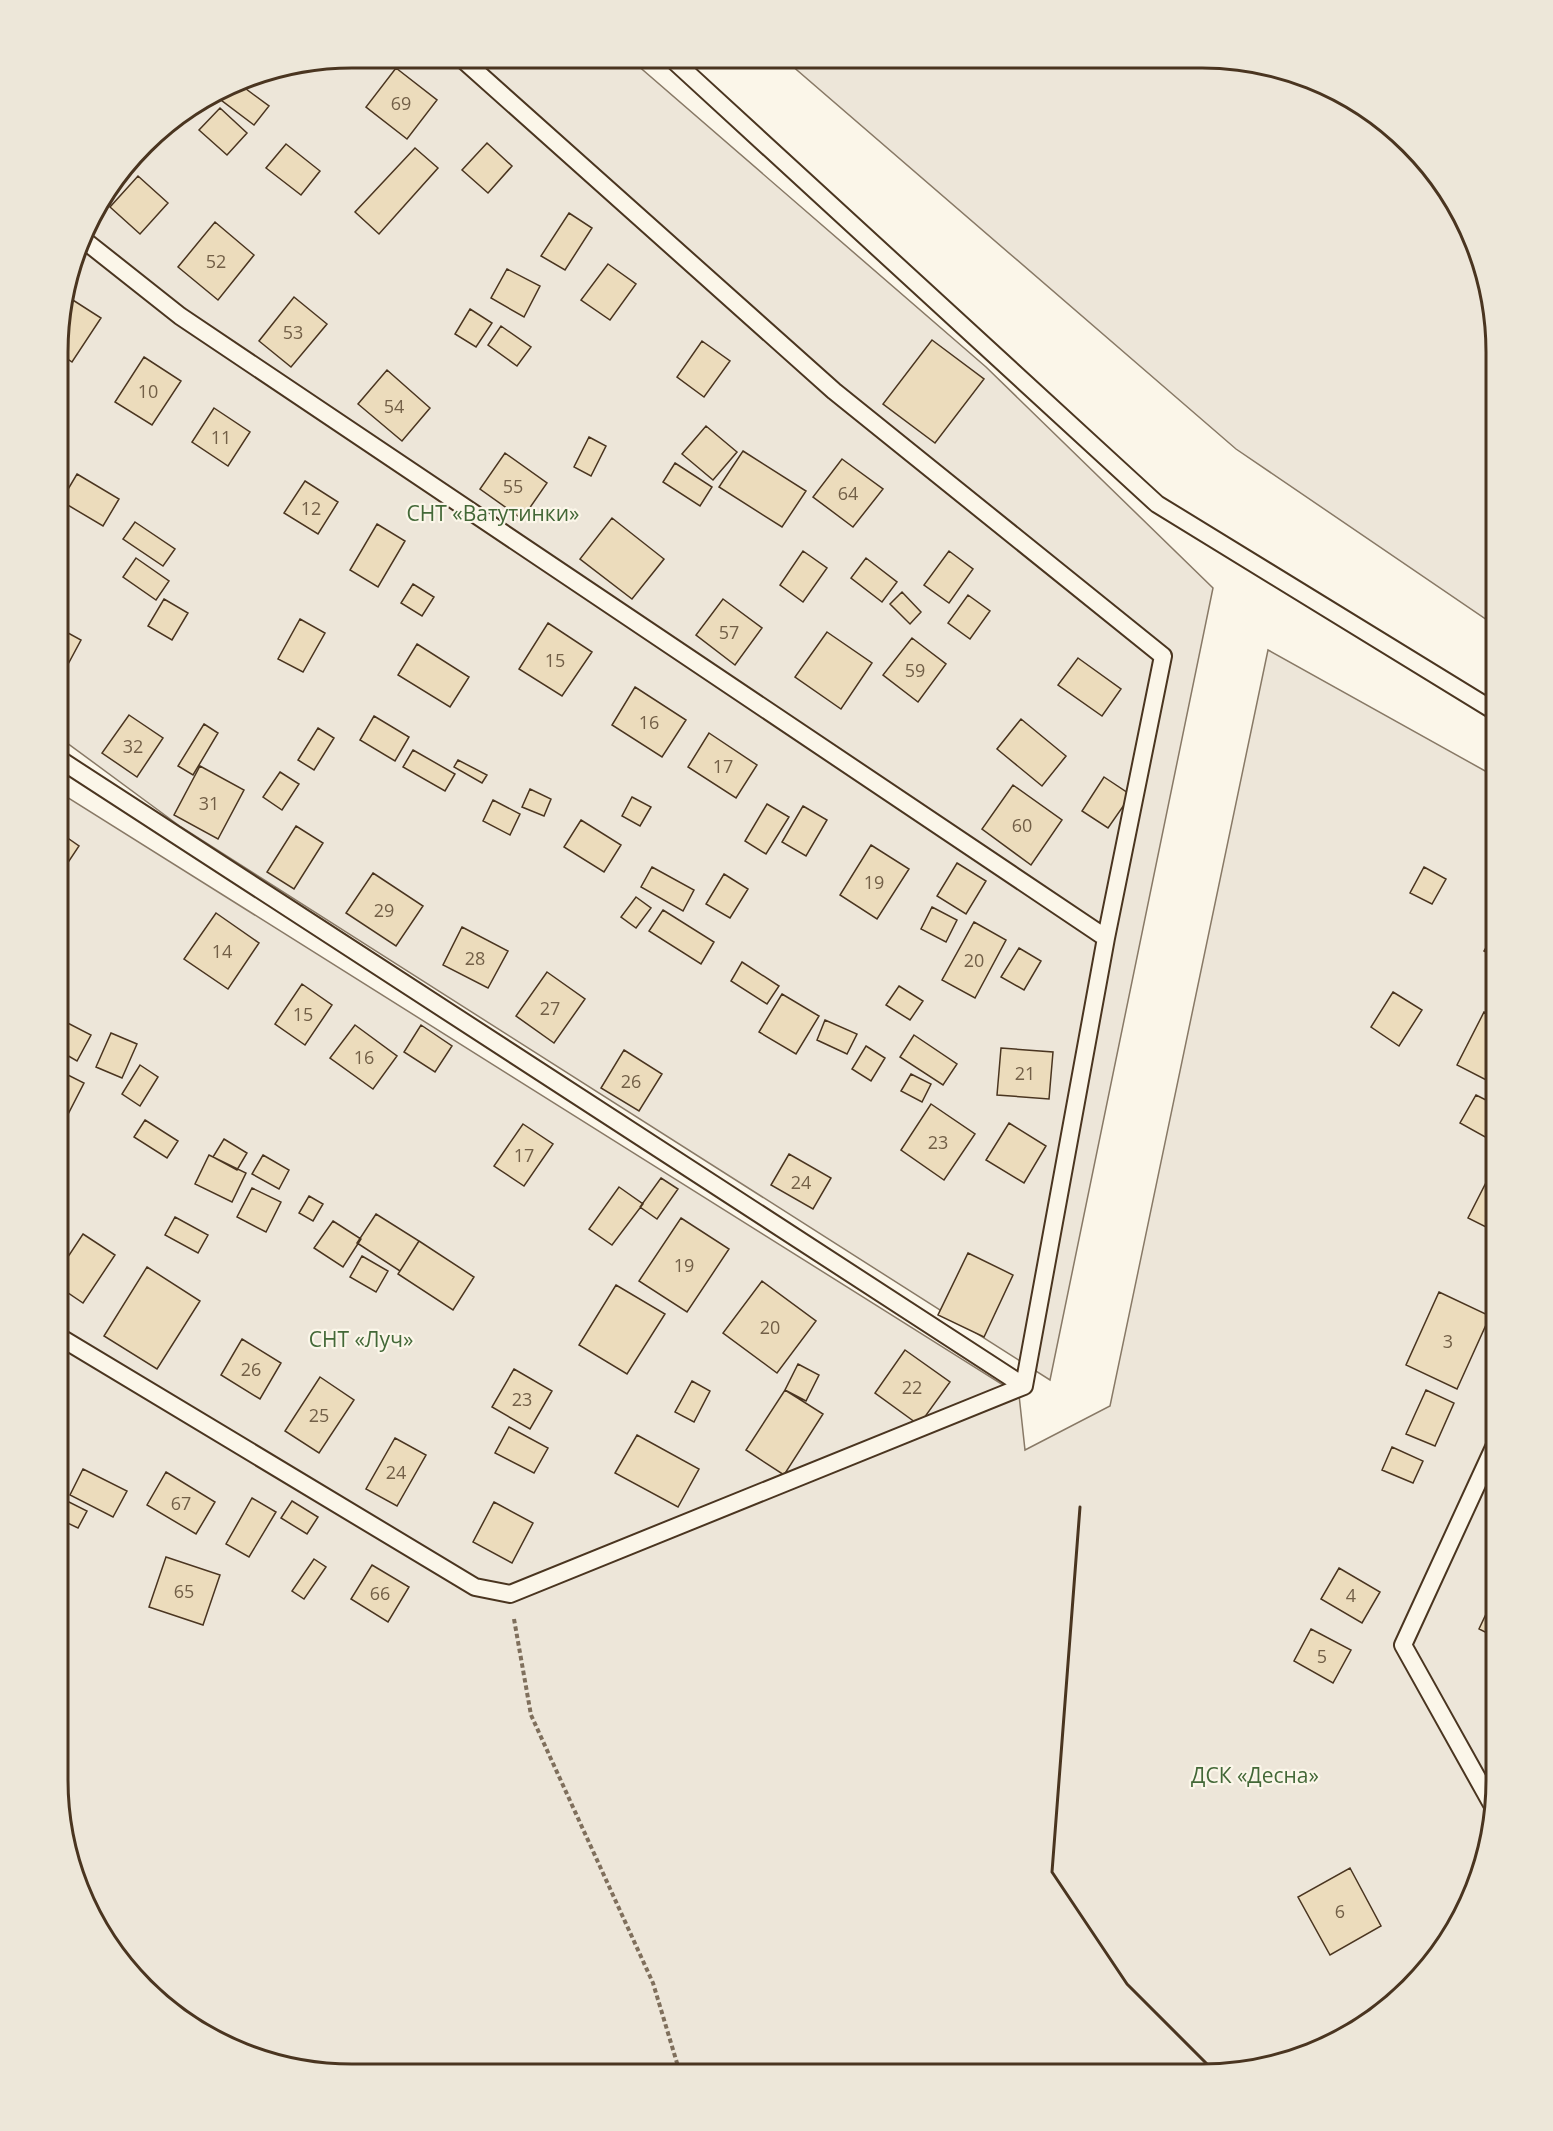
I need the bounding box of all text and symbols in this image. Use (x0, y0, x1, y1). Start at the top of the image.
house number: 69 (391, 91, 411, 115)
house number: 52 (206, 249, 226, 273)
house number: 53 (283, 320, 303, 344)
house number: 10 (138, 379, 158, 403)
house number: 54 (384, 394, 404, 418)
house number: 11 (211, 425, 231, 449)
house number: 55 (503, 474, 523, 498)
house number: 64 (838, 481, 858, 505)
house number: 12 (301, 496, 321, 520)
park label: СНТ «Ватутинки» (407, 499, 579, 527)
house number: 57 (719, 620, 739, 644)
house number: 15 (545, 648, 565, 672)
house number: 59 (905, 658, 925, 682)
house number: 16 (639, 710, 659, 734)
house number: 32 (123, 734, 143, 758)
house number: 17 (713, 754, 733, 778)
house number: 31 (199, 791, 219, 815)
house number: 60 (1012, 813, 1032, 837)
house number: 19 (864, 870, 884, 894)
house number: 29 (374, 898, 394, 922)
house number: 14 (212, 939, 232, 963)
house number: 28 (465, 946, 485, 970)
house number: 20 (964, 948, 984, 972)
house number: 27 (540, 996, 560, 1020)
house number: 15 (293, 1002, 313, 1026)
house number: 16 (354, 1045, 374, 1069)
house number: 21 (1015, 1061, 1035, 1085)
house number: 26 (621, 1069, 641, 1093)
house number: 23 (928, 1130, 948, 1154)
house number: 17 (514, 1143, 534, 1167)
house number: 24 (791, 1170, 811, 1194)
house number: 19 (674, 1253, 694, 1277)
house number: 20 (760, 1315, 780, 1339)
park label: СНТ «Луч» (309, 1325, 413, 1353)
house number: 3 (1443, 1329, 1453, 1353)
house number: 26 (241, 1357, 261, 1381)
house number: 22 (902, 1375, 922, 1399)
house number: 23 (512, 1387, 532, 1411)
house number: 25 (309, 1403, 329, 1427)
house number: 24 (386, 1460, 406, 1484)
house number: 67 (171, 1491, 191, 1515)
house number: 65 (174, 1579, 194, 1603)
house number: 66 (370, 1581, 390, 1605)
house number: 4 (1346, 1583, 1356, 1607)
house number: 5 (1317, 1644, 1327, 1668)
park label: ДСК «Десна» (1191, 1761, 1319, 1789)
house number: 6 (1335, 1899, 1345, 1923)

